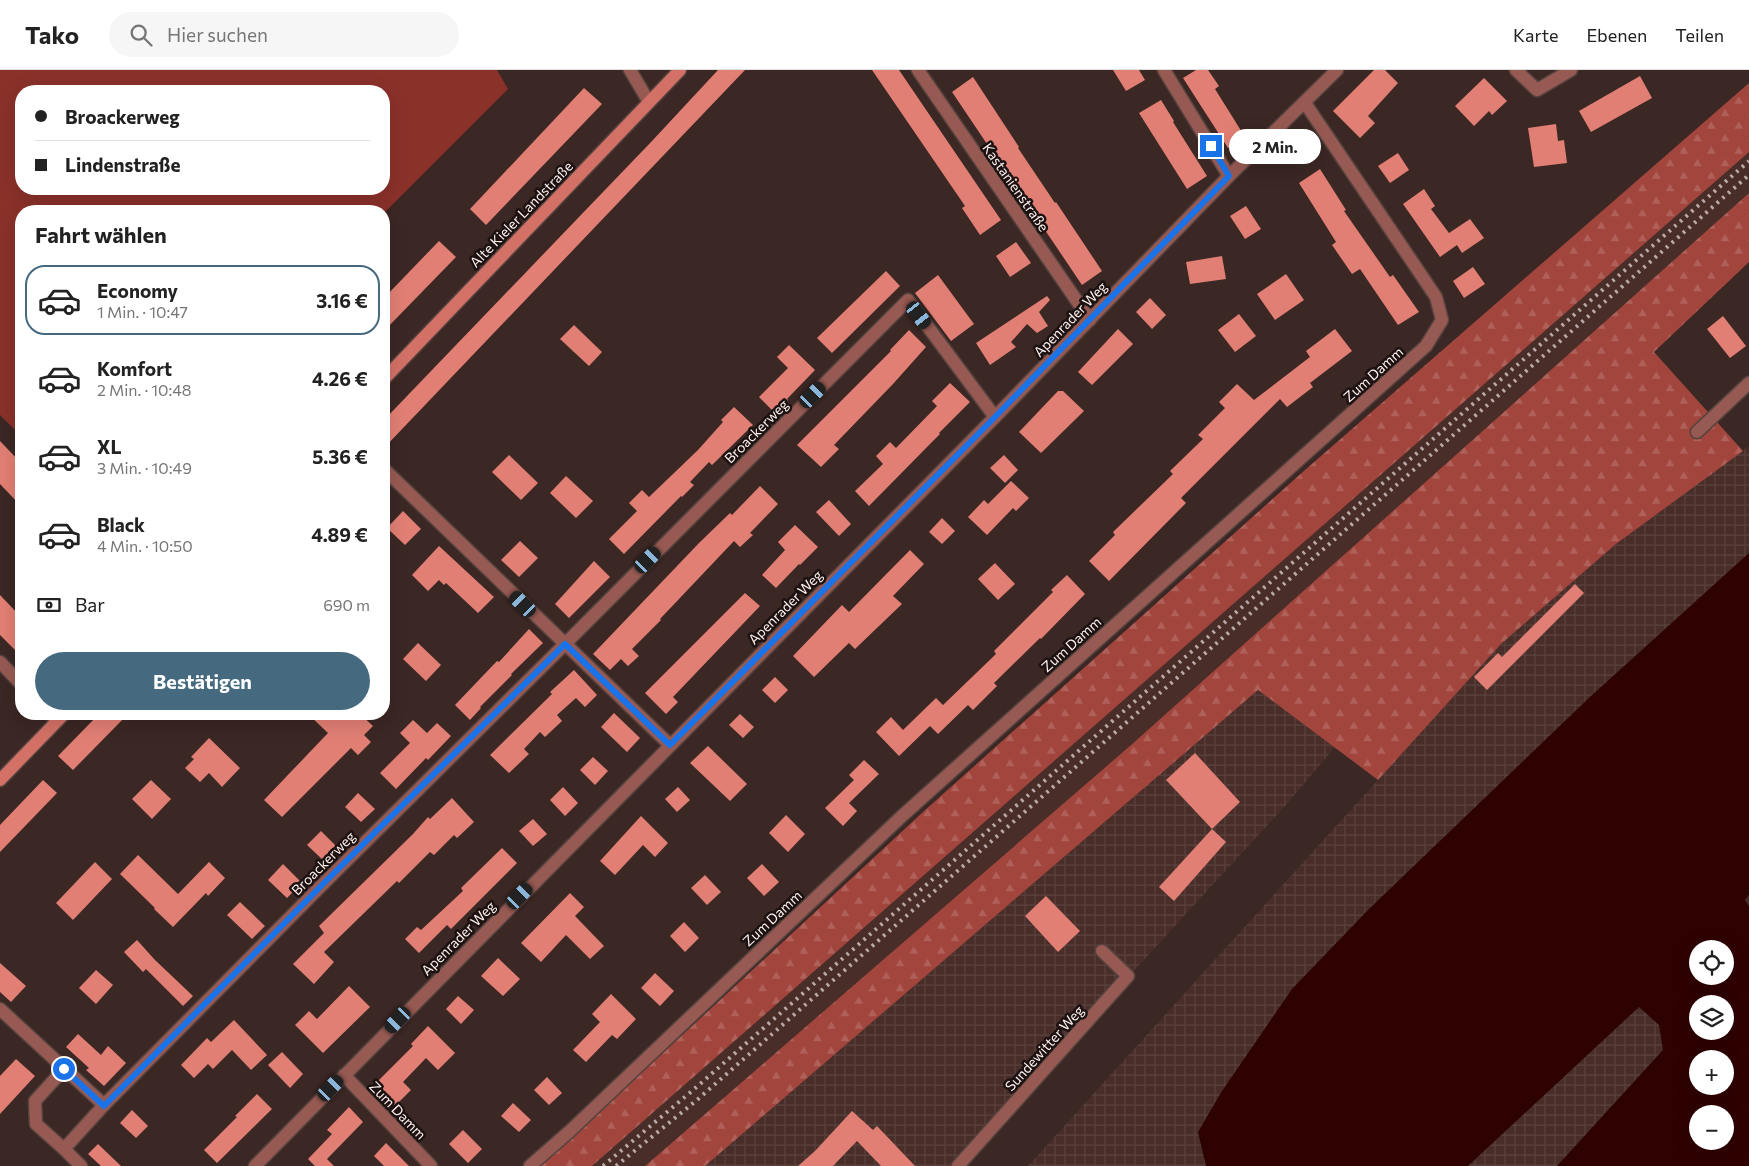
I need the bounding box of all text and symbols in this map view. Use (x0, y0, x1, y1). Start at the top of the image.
search box (109, 12, 459, 57)
text: Tako (25, 20, 79, 49)
icon: search (127, 21, 155, 49)
text: Hier suchen (167, 23, 268, 46)
text: Karte (1513, 24, 1558, 46)
text: Ebenen (1586, 24, 1647, 46)
text: Teilen (1675, 24, 1724, 46)
text: Broackerweg (65, 105, 180, 128)
callout: 2 Min. (1228, 128, 1321, 164)
route end (1200, 135, 1222, 157)
text: 2 Min. (1252, 137, 1298, 156)
street label: Kastanienstraße (979, 140, 1053, 234)
text: Lindenstraße (65, 153, 181, 176)
street label: Alte Kieler Landstraße (466, 157, 576, 271)
text: Fahrt wählen (35, 221, 167, 248)
icon: car (37, 278, 82, 323)
street label: Apenrader Weg (1030, 278, 1110, 360)
text: Economy (97, 279, 178, 302)
text: 3.16 € (316, 289, 368, 312)
car (903, 299, 934, 331)
text: 1 Min. · 10:47 (97, 302, 188, 321)
street label: Zum Damm (1340, 343, 1406, 405)
icon: car (37, 356, 82, 401)
text: Komfort (97, 357, 172, 380)
text: 4.26 € (312, 367, 368, 390)
car (797, 379, 828, 411)
text: 2 Min. · 10:48 (97, 380, 192, 399)
street label: Broackerweg (721, 395, 792, 466)
icon: car (37, 434, 82, 479)
text: XL (97, 435, 122, 458)
text: 5.36 € (312, 445, 368, 468)
text: 3 Min. · 10:49 (97, 458, 192, 477)
icon: car (37, 512, 82, 557)
text: Black (97, 513, 145, 536)
text: 4.89 € (311, 523, 368, 546)
text: 4 Min. · 10:50 (97, 536, 193, 555)
car (632, 544, 663, 576)
street label: Apenrader Weg (744, 566, 826, 648)
car (506, 588, 539, 620)
icon: cash (35, 591, 63, 619)
text: Bar (75, 593, 105, 616)
text: 690 m (323, 595, 370, 614)
street label: Zum Damm (1038, 613, 1104, 675)
button: Bestätigen (35, 652, 370, 710)
street label: Broackerweg (288, 827, 359, 898)
car (504, 880, 535, 912)
street label: Zum Damm (739, 886, 805, 950)
street label: Apenrader Weg (417, 897, 499, 979)
map controls (1689, 940, 1734, 1150)
button: locate (1689, 940, 1734, 985)
button: layers (1689, 995, 1734, 1040)
street label: Sundewitter Weg (1001, 1001, 1087, 1094)
car (382, 1004, 413, 1036)
button: + (1689, 1050, 1734, 1095)
route start (53, 1058, 75, 1080)
car (315, 1072, 346, 1104)
street label: Zum Damm (366, 1077, 430, 1143)
button: − (1689, 1105, 1734, 1150)

